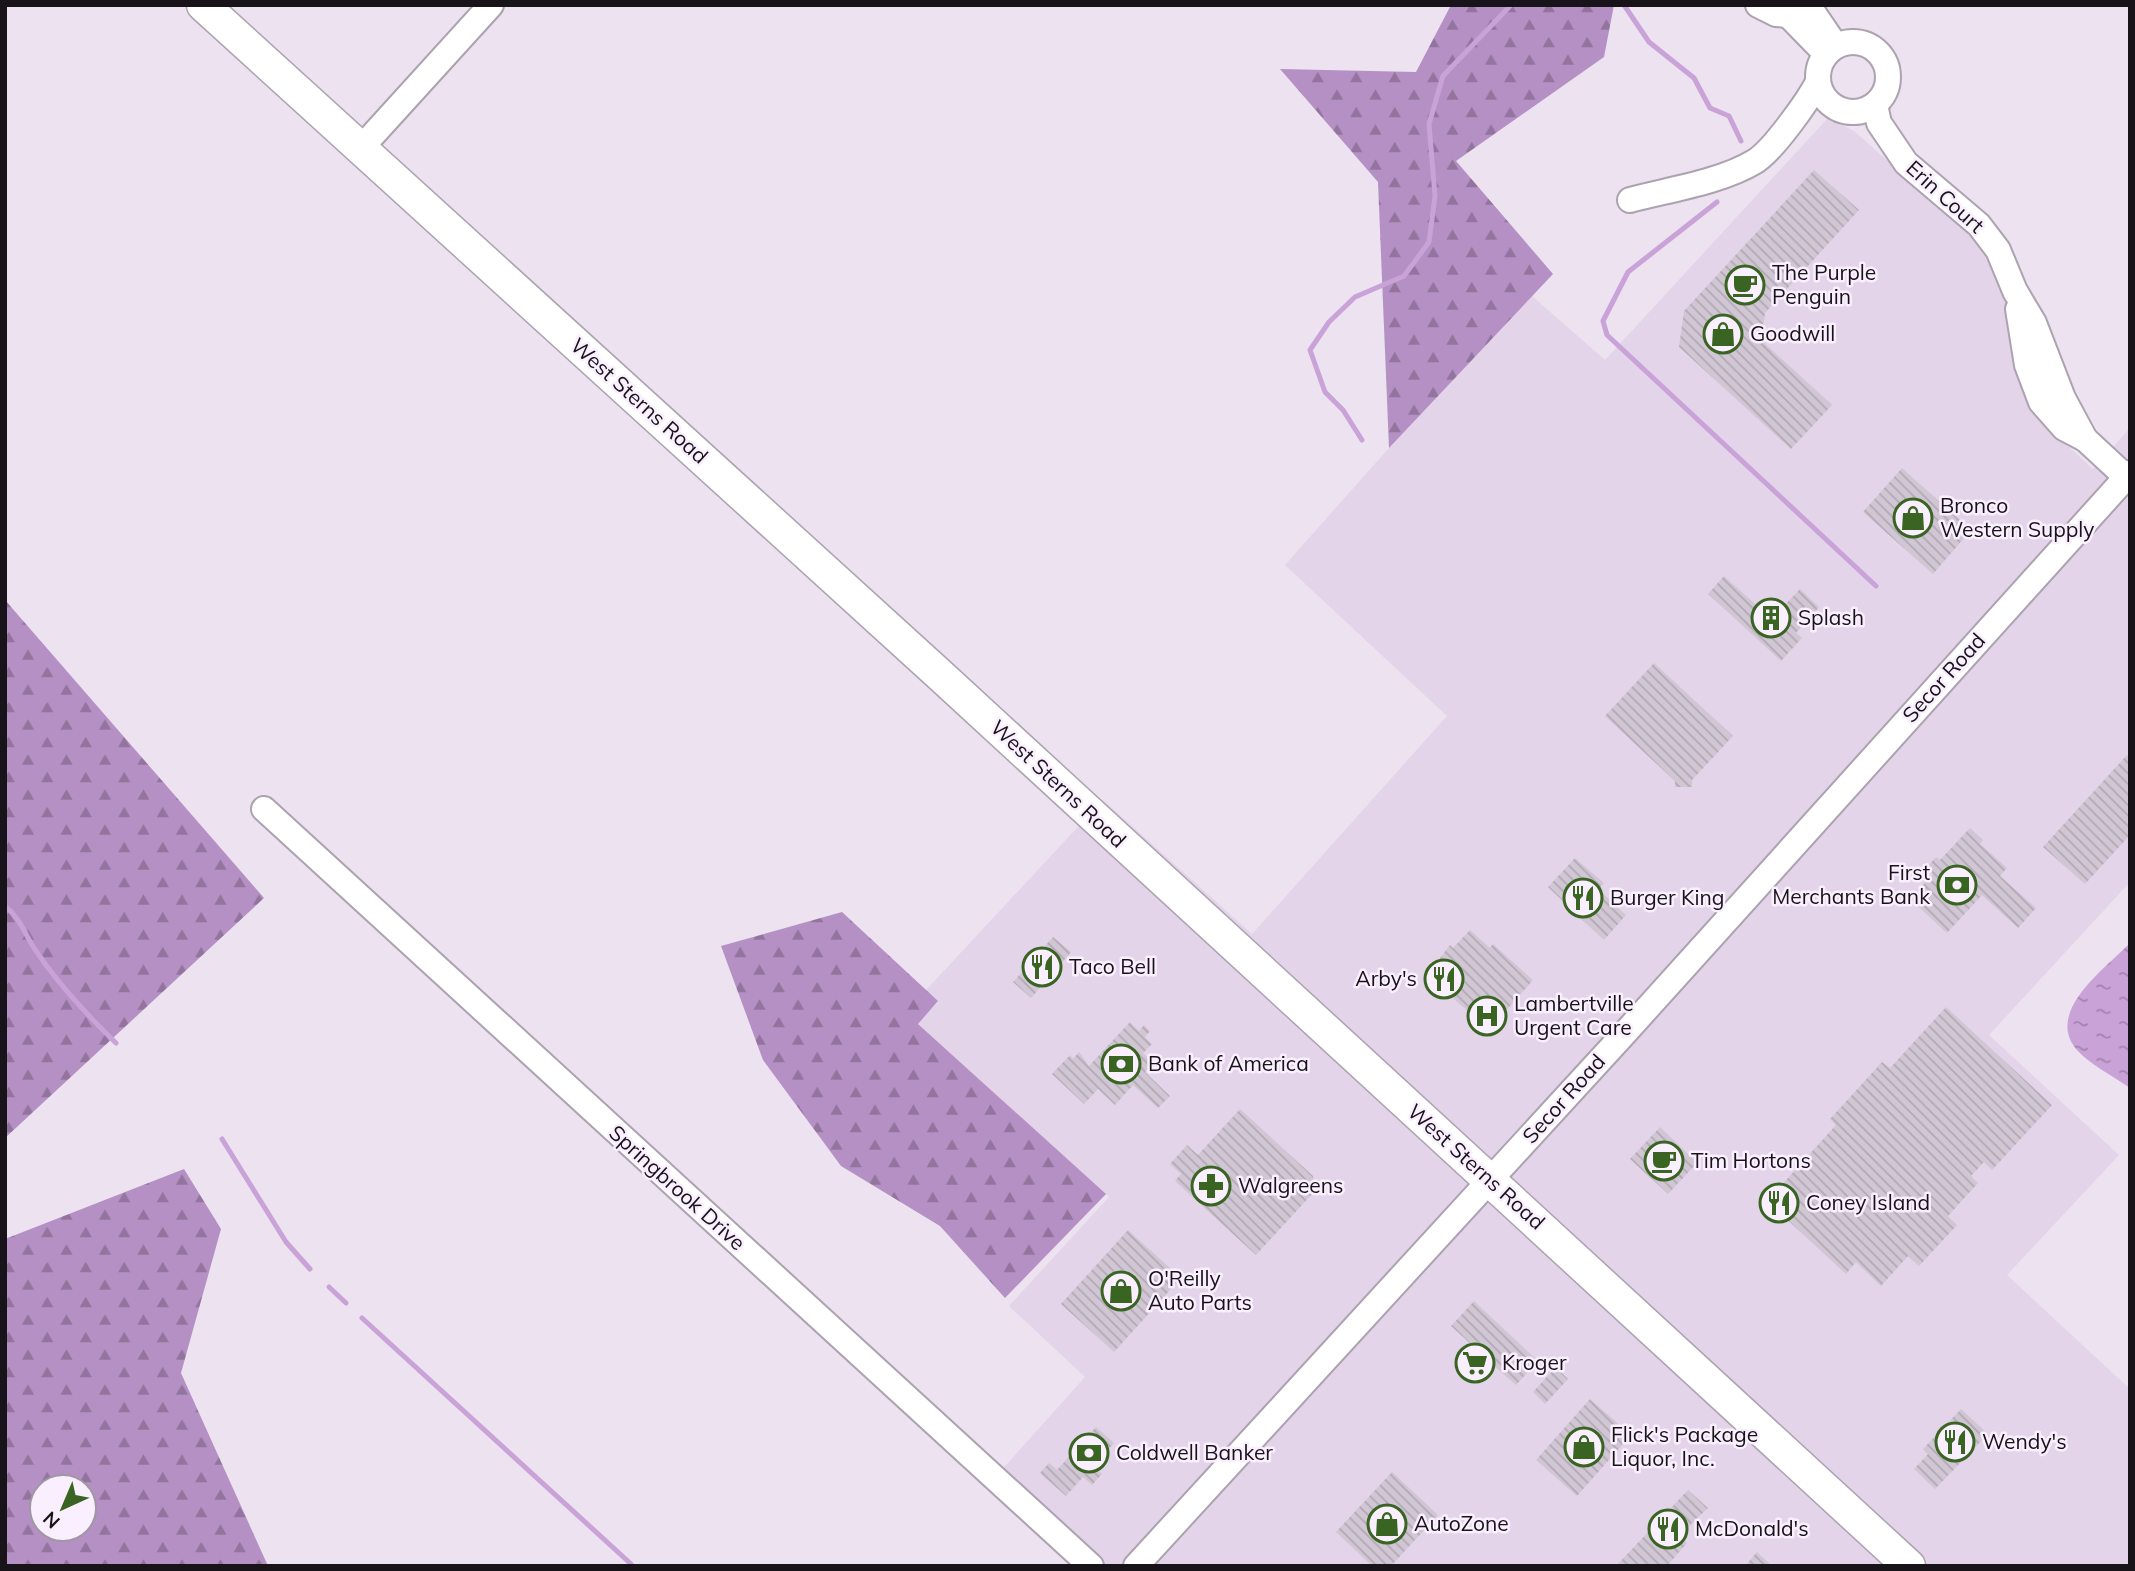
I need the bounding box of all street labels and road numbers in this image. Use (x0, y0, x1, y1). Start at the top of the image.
street label: Erin Court (1901, 154, 1990, 238)
street label: West Sterns Road (566, 332, 714, 469)
street label: Secor Road (1896, 627, 1990, 727)
street label: West Sterns Road (986, 714, 1132, 853)
street label: Secor Road (1516, 1048, 1610, 1148)
street label: West Sterns Road (1403, 1098, 1551, 1235)
street label: Springbrook Drive (604, 1119, 751, 1255)

